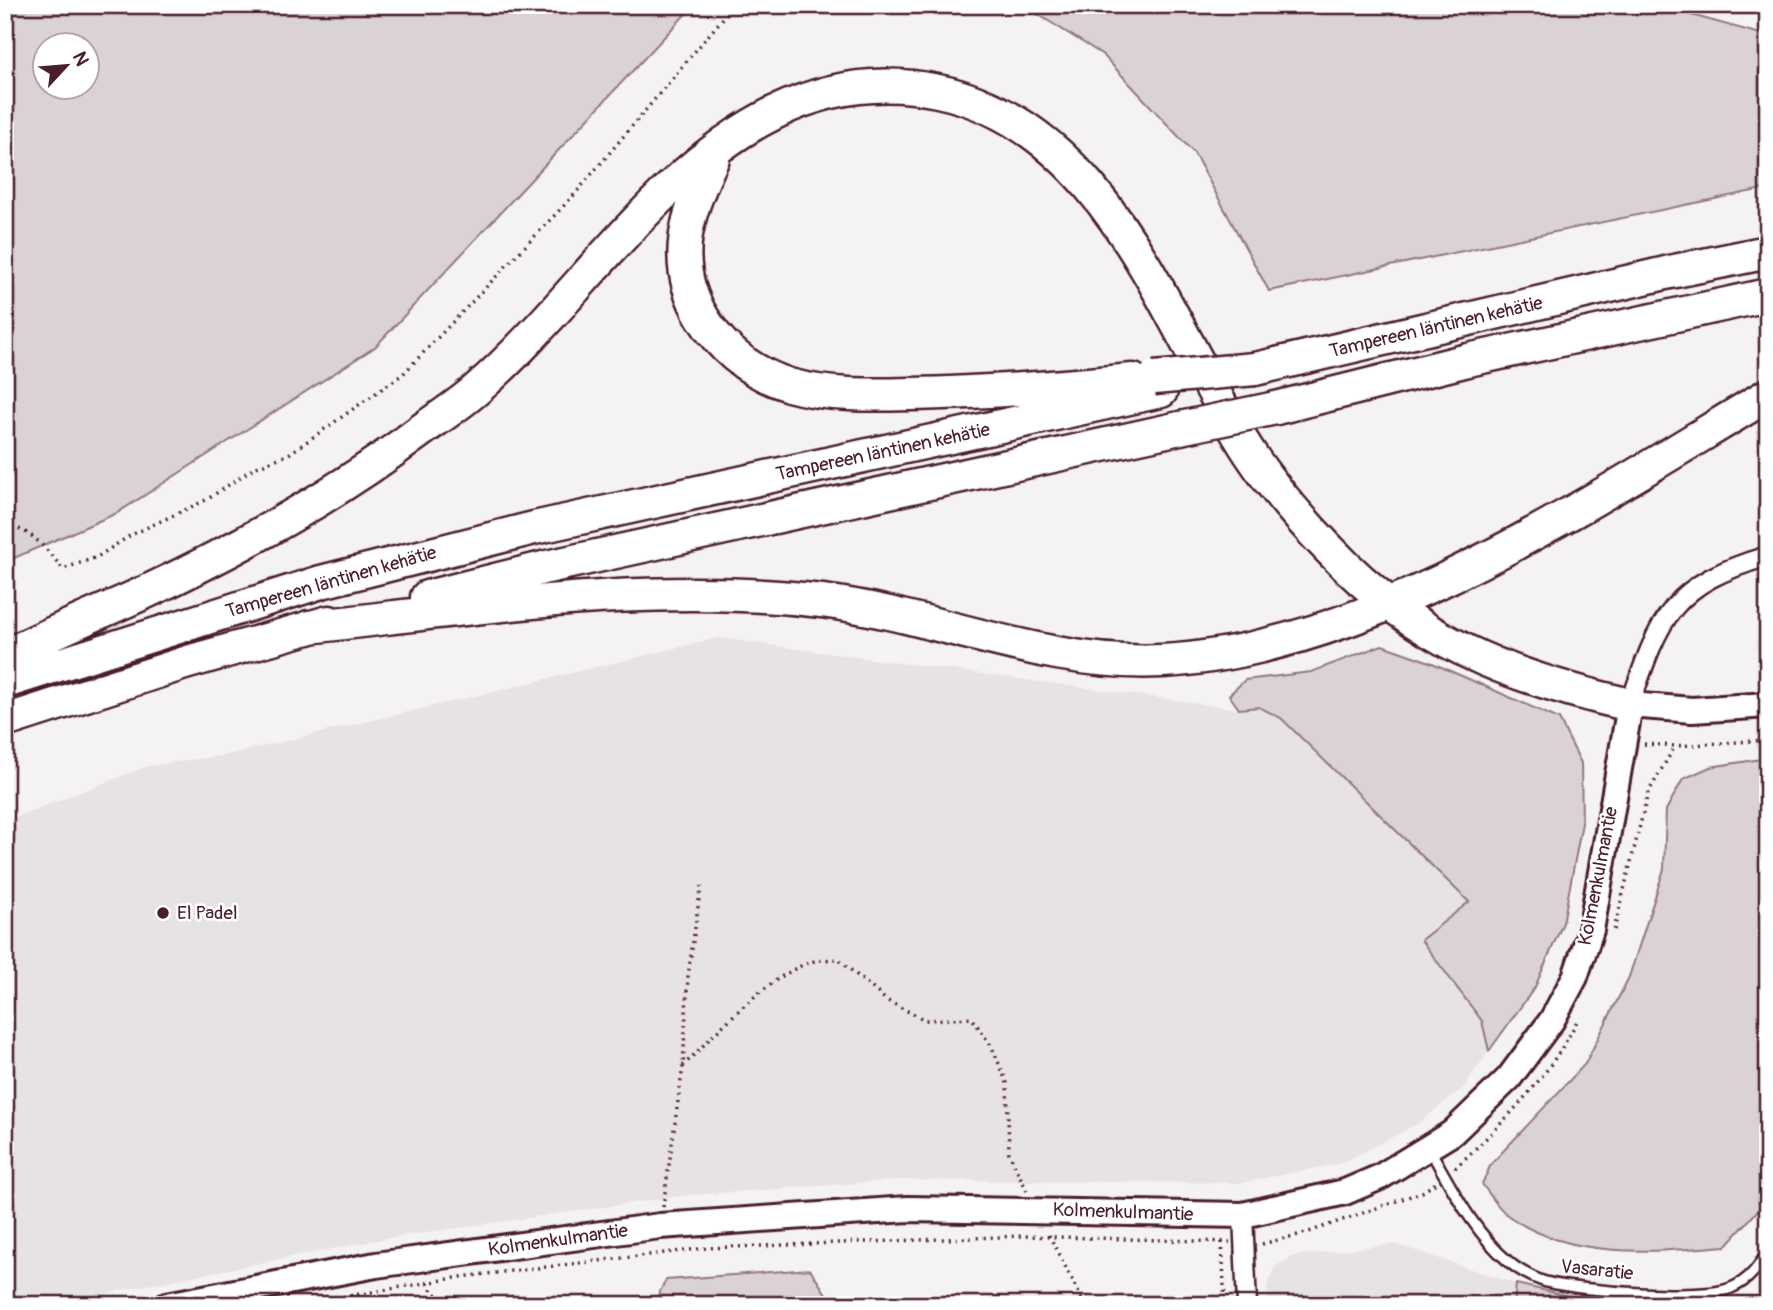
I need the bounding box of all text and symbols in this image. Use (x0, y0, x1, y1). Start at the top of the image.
north arrow (32, 32, 102, 102)
text: N (67, 48, 94, 70)
street label: Tampereen läntinen kehätie (1327, 291, 1546, 363)
street label: Tampereen läntinen kehätie (774, 417, 993, 486)
street label: Tampereen läntinen kehätie (223, 540, 440, 624)
street label: Kolmenkulmantie (1573, 804, 1623, 947)
place label: El Padel (177, 901, 237, 925)
marker: El Padel (155, 905, 171, 921)
street label: Kolmenkulmantie (1052, 1198, 1194, 1226)
street label: Kolmenkulmantie (487, 1218, 630, 1262)
street label: Vasaratie (1559, 1254, 1635, 1286)

